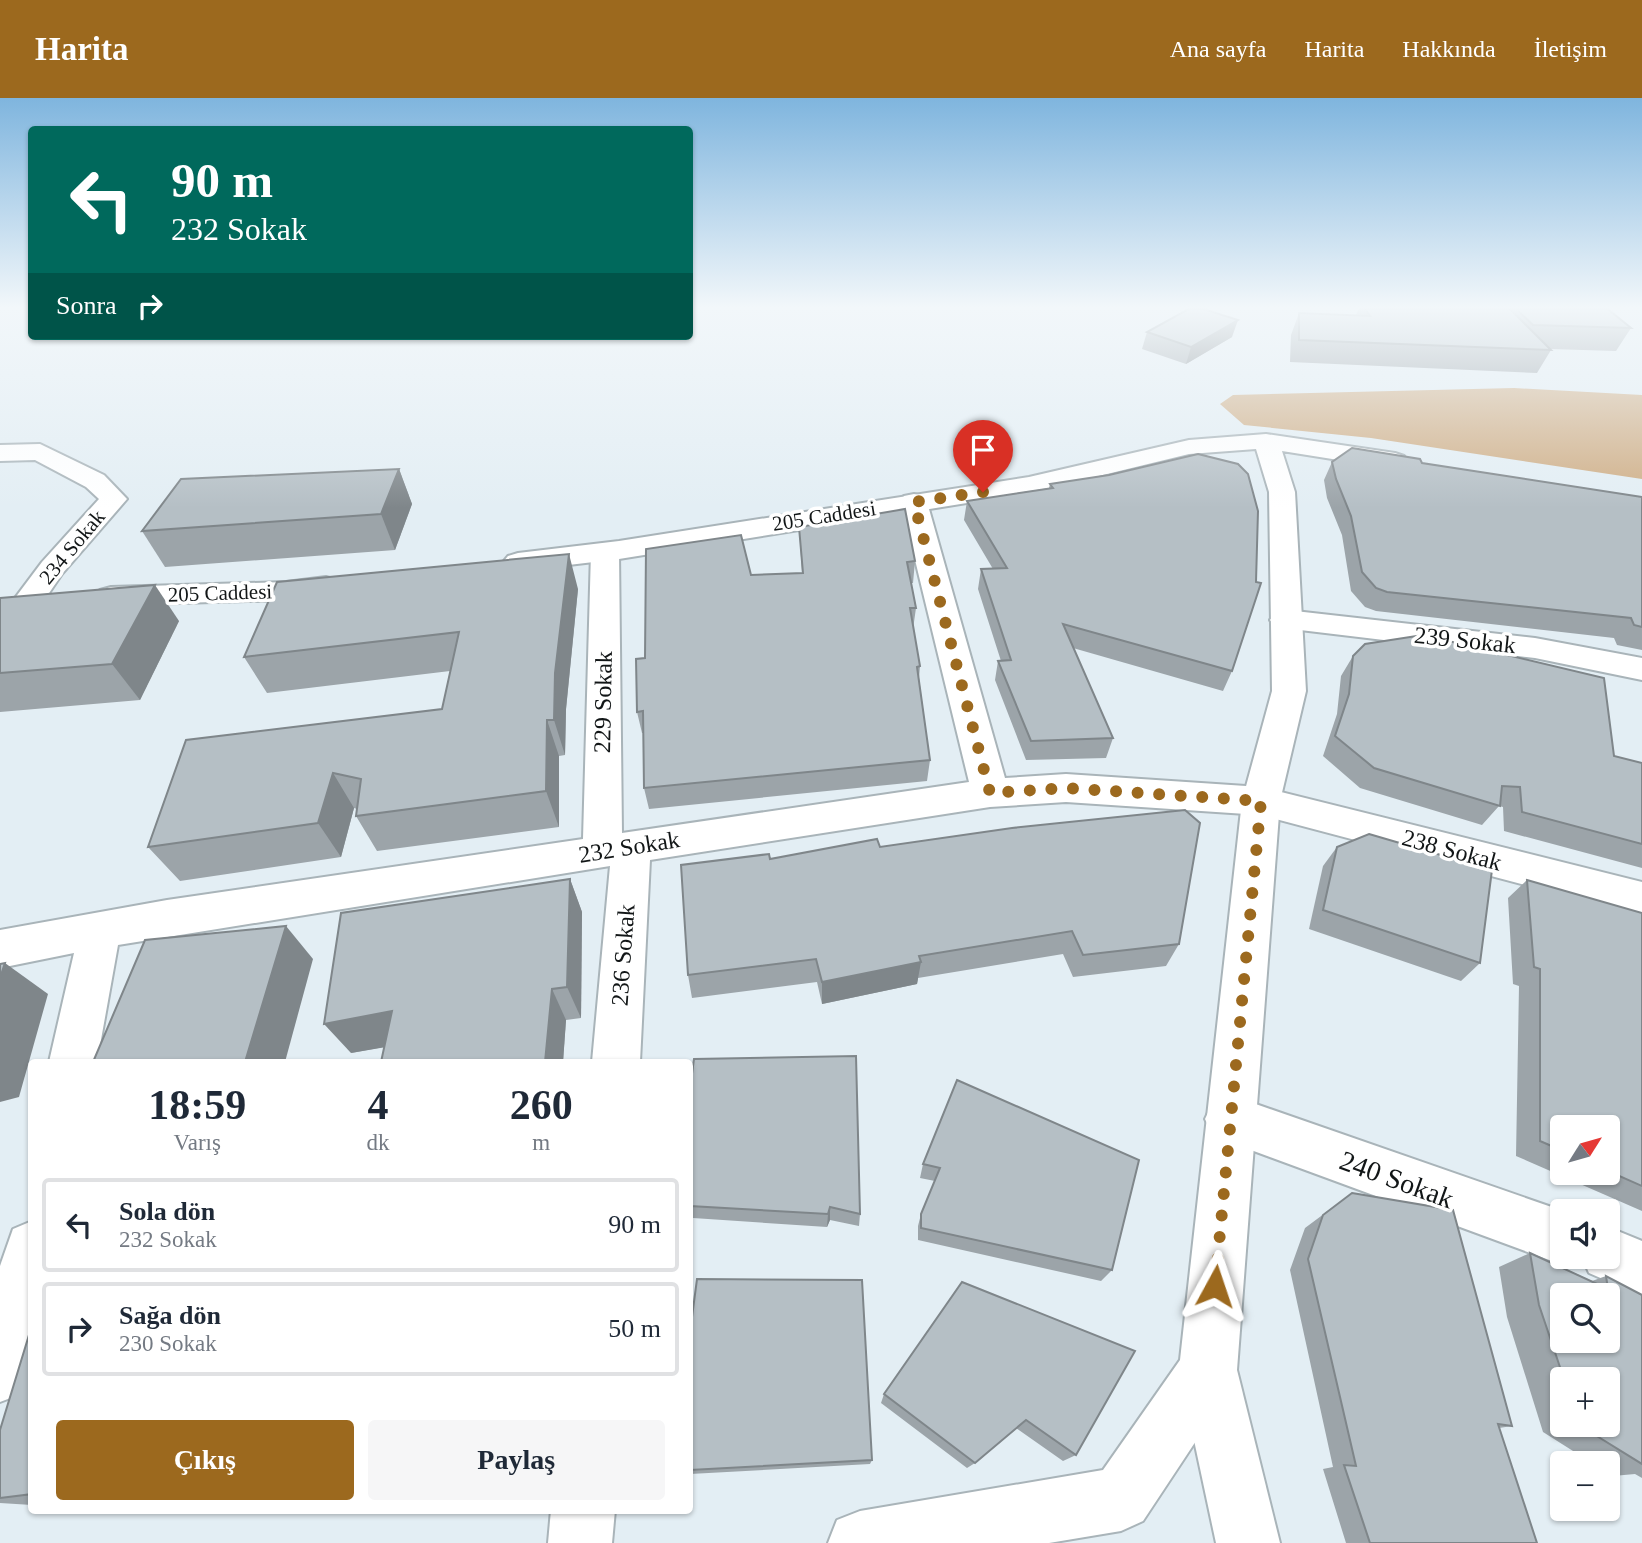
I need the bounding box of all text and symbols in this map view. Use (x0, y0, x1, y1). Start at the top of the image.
text: Harita (35, 31, 128, 67)
text: Ana sayfa (1170, 36, 1266, 62)
text: Harita (1304, 36, 1364, 62)
text: Hakkında (1402, 36, 1496, 62)
text: İletişim (1534, 36, 1607, 62)
text: 90 m (171, 153, 273, 208)
icon: left (56, 154, 147, 245)
text: 232 Sokak (171, 211, 307, 247)
icon: right (131, 287, 169, 325)
text: Sonra (56, 291, 117, 320)
pin (953, 420, 1013, 492)
icon: arrive (964, 431, 1002, 469)
street label: 205 Caddesi (771, 496, 878, 536)
street label: 234 Sokak (34, 505, 110, 589)
street label: 205 Caddesi (167, 579, 273, 607)
street label: 239 Sokak (1413, 622, 1517, 658)
street label: 229 Sokak (589, 651, 617, 753)
street label: 238 Sokak (1399, 824, 1505, 876)
street label: 232 Sokak (577, 826, 681, 868)
street label: 236 Sokak (606, 903, 640, 1007)
text: 18:59 (148, 1082, 246, 1128)
text: 4 (368, 1082, 389, 1128)
text: 260 (510, 1082, 573, 1128)
north arrow (1550, 1115, 1620, 1185)
map controls (1550, 1115, 1620, 1521)
text: Varış (174, 1130, 221, 1155)
text: dk (367, 1130, 390, 1155)
text: m (532, 1130, 550, 1155)
street label: 240 Sokak (1336, 1145, 1458, 1214)
text: Sola dön (119, 1197, 215, 1226)
button: sound (1550, 1199, 1620, 1269)
icon: left (60, 1206, 98, 1244)
text: 90 m (608, 1210, 661, 1239)
text: 232 Sokak (119, 1227, 217, 1252)
position arrow (1178, 1249, 1252, 1323)
button: search (1550, 1283, 1620, 1353)
text: Sağa dön (119, 1301, 221, 1330)
icon: right (60, 1310, 98, 1348)
text: 50 m (608, 1314, 661, 1343)
text: 230 Sokak (119, 1331, 217, 1356)
button: + (1550, 1367, 1620, 1437)
button: Çıkış (56, 1420, 354, 1500)
button: Paylaş (368, 1420, 665, 1500)
button: − (1550, 1451, 1620, 1521)

